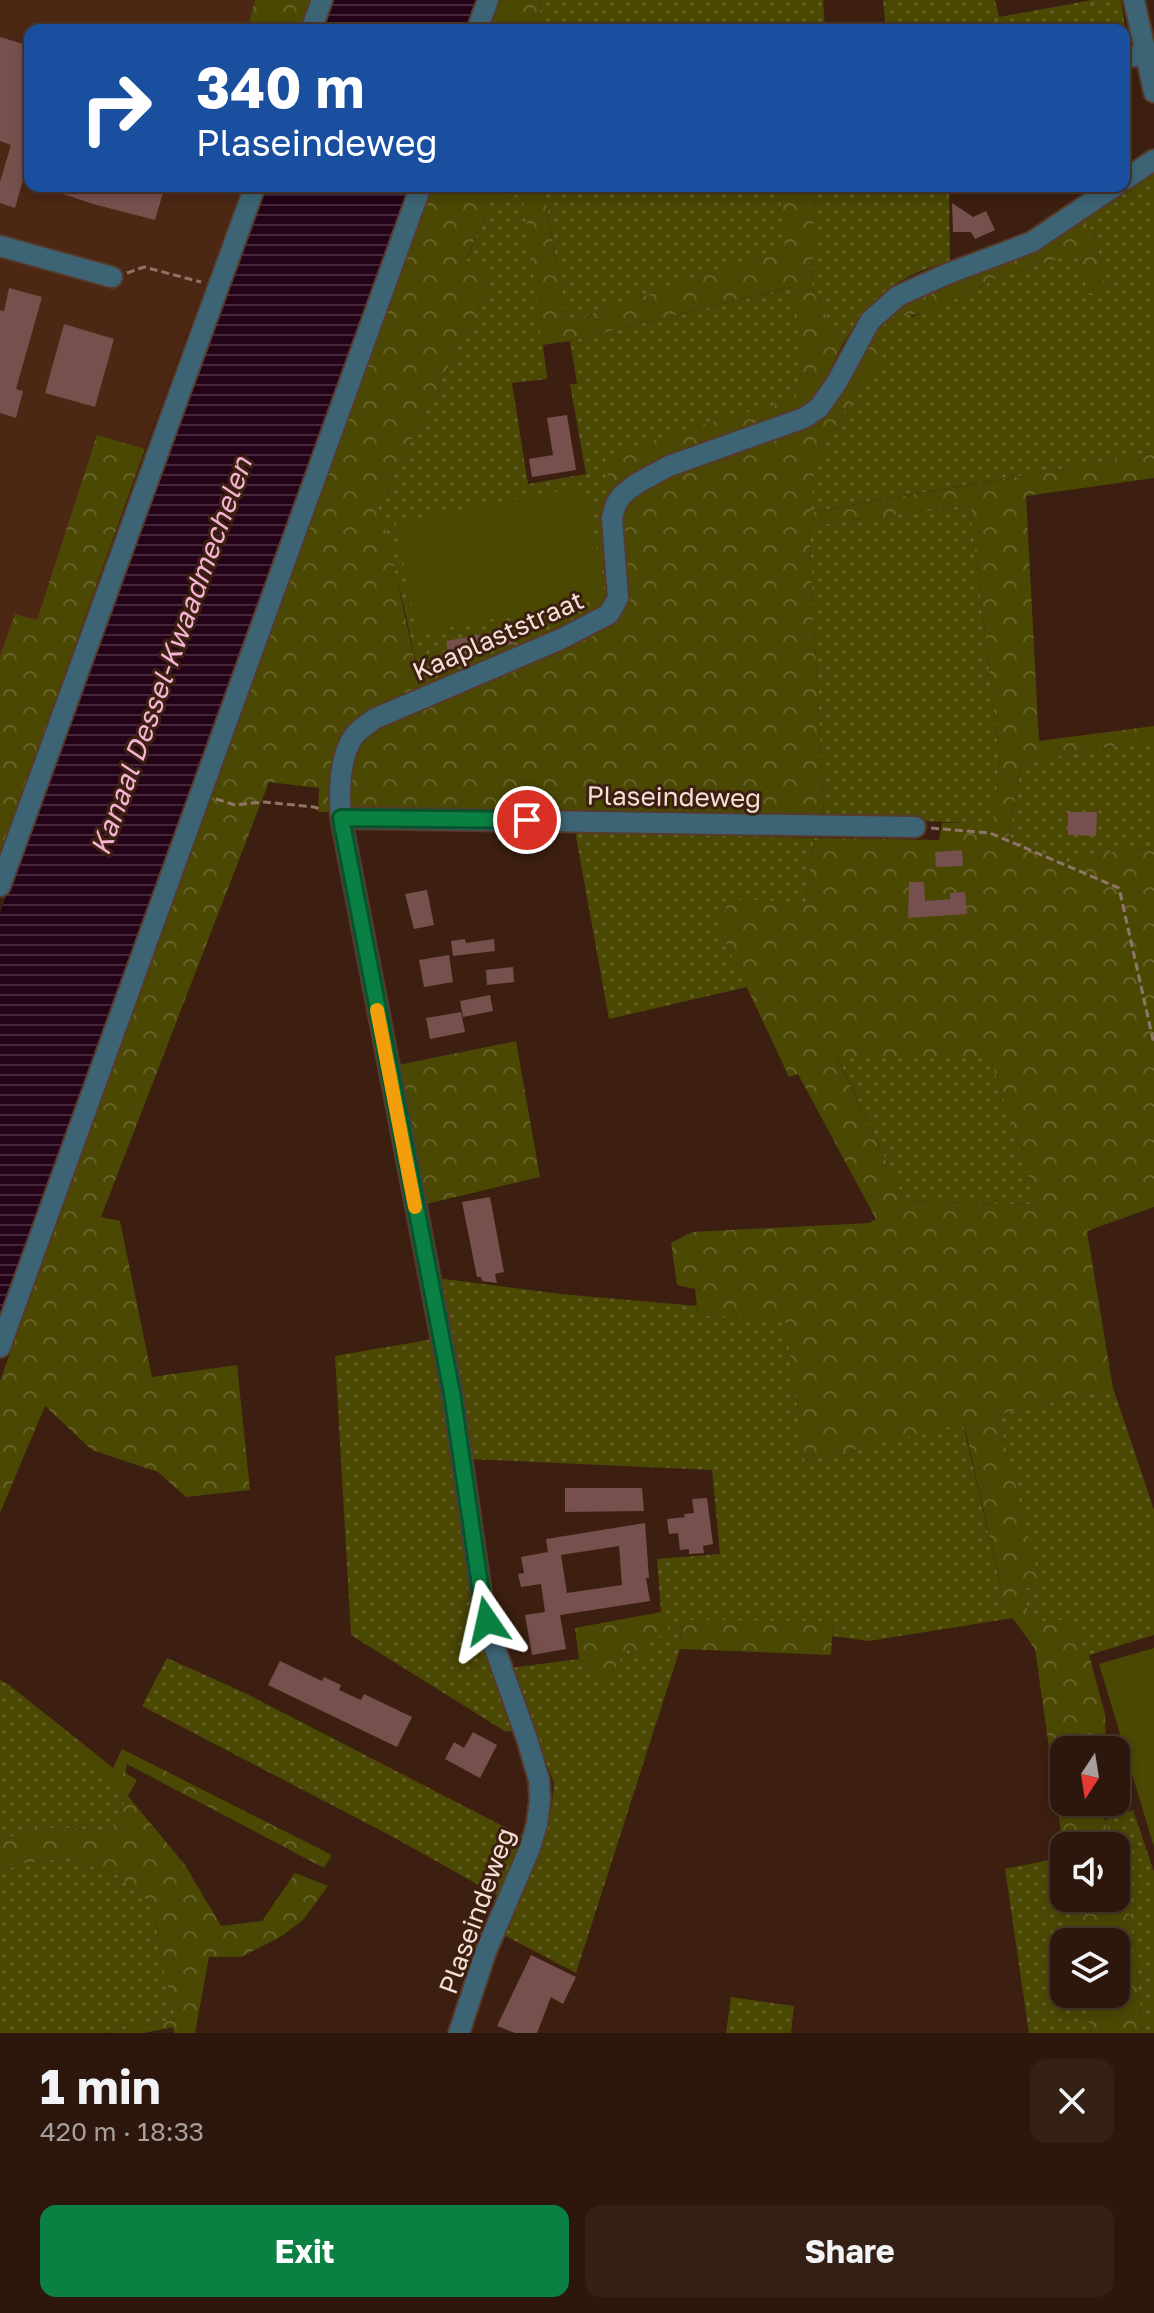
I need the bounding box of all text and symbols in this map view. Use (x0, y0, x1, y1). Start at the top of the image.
text: 340 m (196, 53, 365, 120)
icon: right (64, 56, 168, 160)
text: Plaseindeweg (196, 121, 438, 164)
water label: Kanaal Dessel-Kwaadmechelen (83, 451, 259, 859)
street label: Kaaplaststraat (408, 584, 588, 687)
street label: Plaseindeweg (586, 779, 762, 814)
pin (493, 786, 561, 854)
icon: arrive (505, 798, 549, 842)
position arrow (445, 1579, 529, 1663)
north arrow (1050, 1736, 1130, 1816)
map controls (1050, 1736, 1130, 2008)
street label: Plaseindeweg (432, 1824, 521, 1998)
button: sound (1050, 1832, 1130, 1912)
button: layers (1050, 1928, 1130, 2008)
text: 1 min (40, 2057, 161, 2115)
button: close (1030, 2059, 1114, 2143)
text: 420 m · 18:33 (40, 2116, 204, 2147)
button: Exit (40, 2205, 569, 2297)
button: Share (585, 2205, 1114, 2297)

